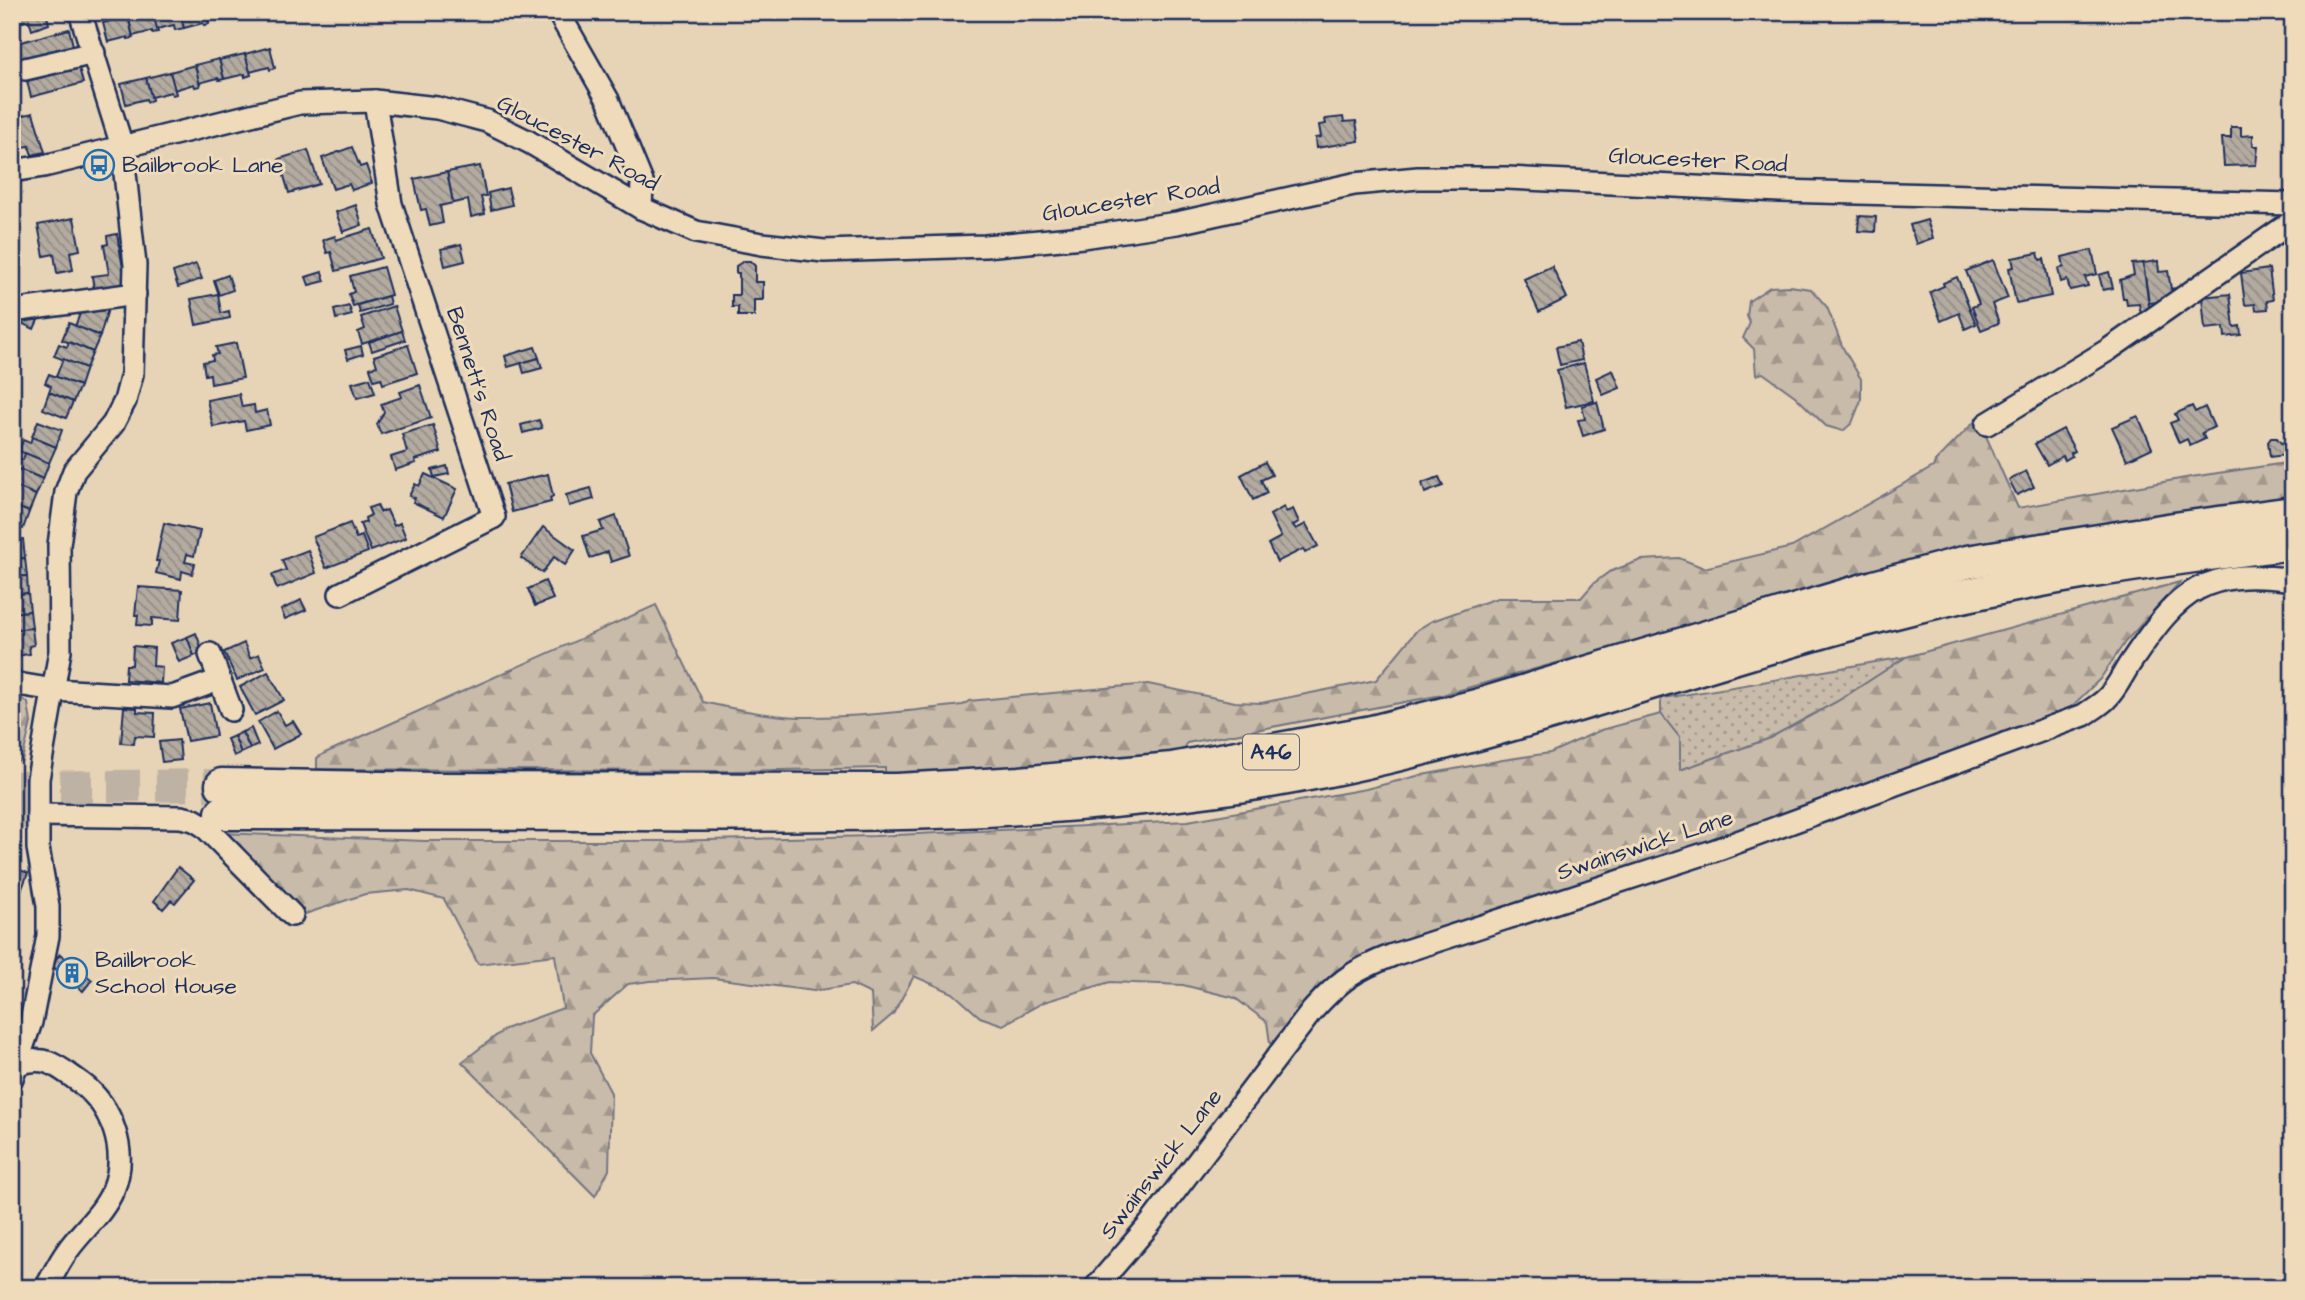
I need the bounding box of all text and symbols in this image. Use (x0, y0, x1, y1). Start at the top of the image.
street label: Gloucester Road (491, 87, 665, 199)
street label: Gloucester Road (1608, 139, 1789, 181)
bus stop icon: Bailbrook Lane (82, 148, 116, 182)
place label: Bailbrook Lane (122, 149, 284, 181)
street label: Gloucester Road (1040, 170, 1222, 230)
street label: Bennett's Road (438, 303, 518, 465)
road number: A46 (1243, 734, 1299, 770)
street label: Swainswick Lane (1553, 801, 1737, 889)
place label: Bailbrook School House (95, 944, 237, 1002)
building icon: Bailbrook School House (55, 956, 89, 990)
street label: Swainswick Lane (1092, 1082, 1230, 1246)

